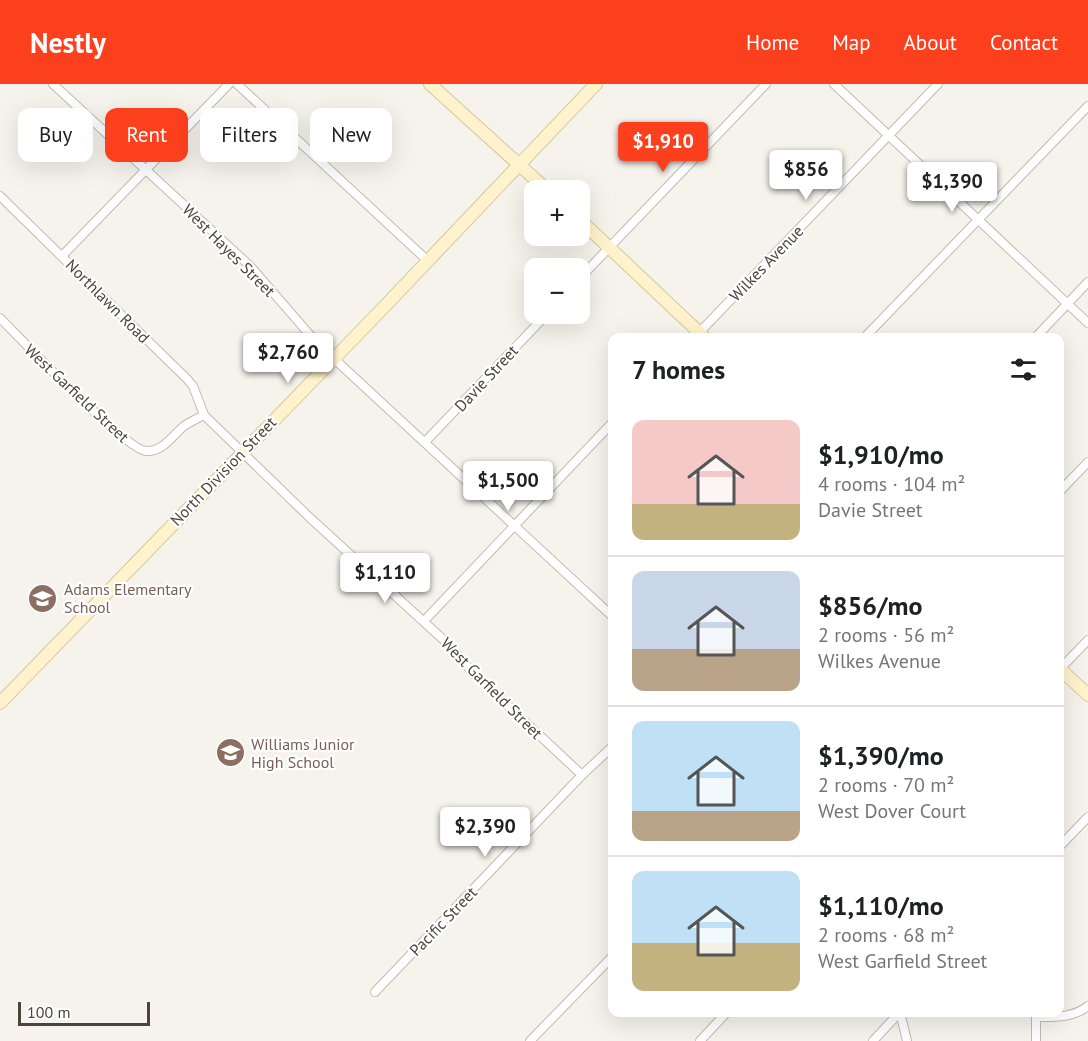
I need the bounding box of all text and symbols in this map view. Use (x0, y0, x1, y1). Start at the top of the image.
text: Nestly (30, 24, 106, 61)
text: Home (746, 29, 799, 56)
text: Map (832, 29, 871, 56)
text: About (904, 29, 957, 56)
text: Contact (990, 29, 1058, 56)
chip: Buy (18, 108, 93, 162)
chip: Rent (105, 108, 188, 162)
chip: Filters (200, 108, 298, 162)
chip: New (310, 108, 392, 162)
pin: $1,910 (614, 122, 712, 173)
text: $1,910 (632, 128, 694, 154)
pin: $856 (770, 150, 842, 201)
text: $856 (783, 156, 829, 182)
pin: $1,390 (903, 162, 1001, 213)
text: $1,390 (921, 168, 983, 194)
map controls (524, 180, 590, 324)
button: + (524, 180, 590, 246)
street label: West Hayes Street (178, 199, 280, 301)
street label: Wilkes Avenue (725, 221, 807, 305)
street label: Northlawn Road (62, 255, 154, 347)
button: − (524, 258, 590, 324)
pin: $2,760 (239, 333, 337, 384)
street label: West Garfield Street (21, 339, 134, 447)
text: $2,760 (257, 339, 319, 365)
street label: Davie Street (450, 340, 522, 415)
text: 7 homes (632, 353, 725, 386)
icon: filters (1007, 353, 1040, 386)
street label: North Division Street (166, 412, 281, 530)
text: $1,910/mo (818, 438, 944, 471)
icon: home (680, 444, 752, 516)
pin: $1,500 (459, 461, 557, 512)
text: $1,500 (477, 467, 539, 493)
text: 4 rooms · 104 m² (818, 471, 965, 497)
text: Davie Street (818, 497, 923, 523)
pin: $1,110 (336, 553, 434, 604)
text: $1,110 (354, 559, 416, 585)
place label: Adams Elementary School (64, 579, 192, 617)
school or university icon: Adams Elementary School (27, 582, 59, 614)
text: $856/mo (818, 589, 922, 622)
icon: home (680, 595, 752, 667)
text: 2 rooms · 56 m² (818, 622, 954, 648)
street label: West Garfield Street (437, 633, 547, 743)
text: Wilkes Avenue (818, 648, 941, 674)
place label: Williams Junior High School (251, 734, 355, 772)
school or university icon: Williams Junior High School (214, 737, 246, 769)
text: $1,390/mo (818, 739, 944, 772)
icon: home (680, 745, 752, 817)
text: 2 rooms · 70 m² (818, 772, 954, 798)
text: West Dover Court (818, 798, 966, 824)
pin: $2,390 (436, 807, 534, 858)
text: $2,390 (454, 813, 516, 839)
street label: Pacific Street (405, 882, 481, 960)
text: $1,110/mo (818, 889, 944, 922)
icon: home (680, 895, 752, 967)
text: 2 rooms · 68 m² (818, 922, 954, 948)
text: West Garfield Street (818, 948, 987, 974)
scale bar (18, 999, 150, 1026)
text: 100 m (27, 1002, 70, 1022)

